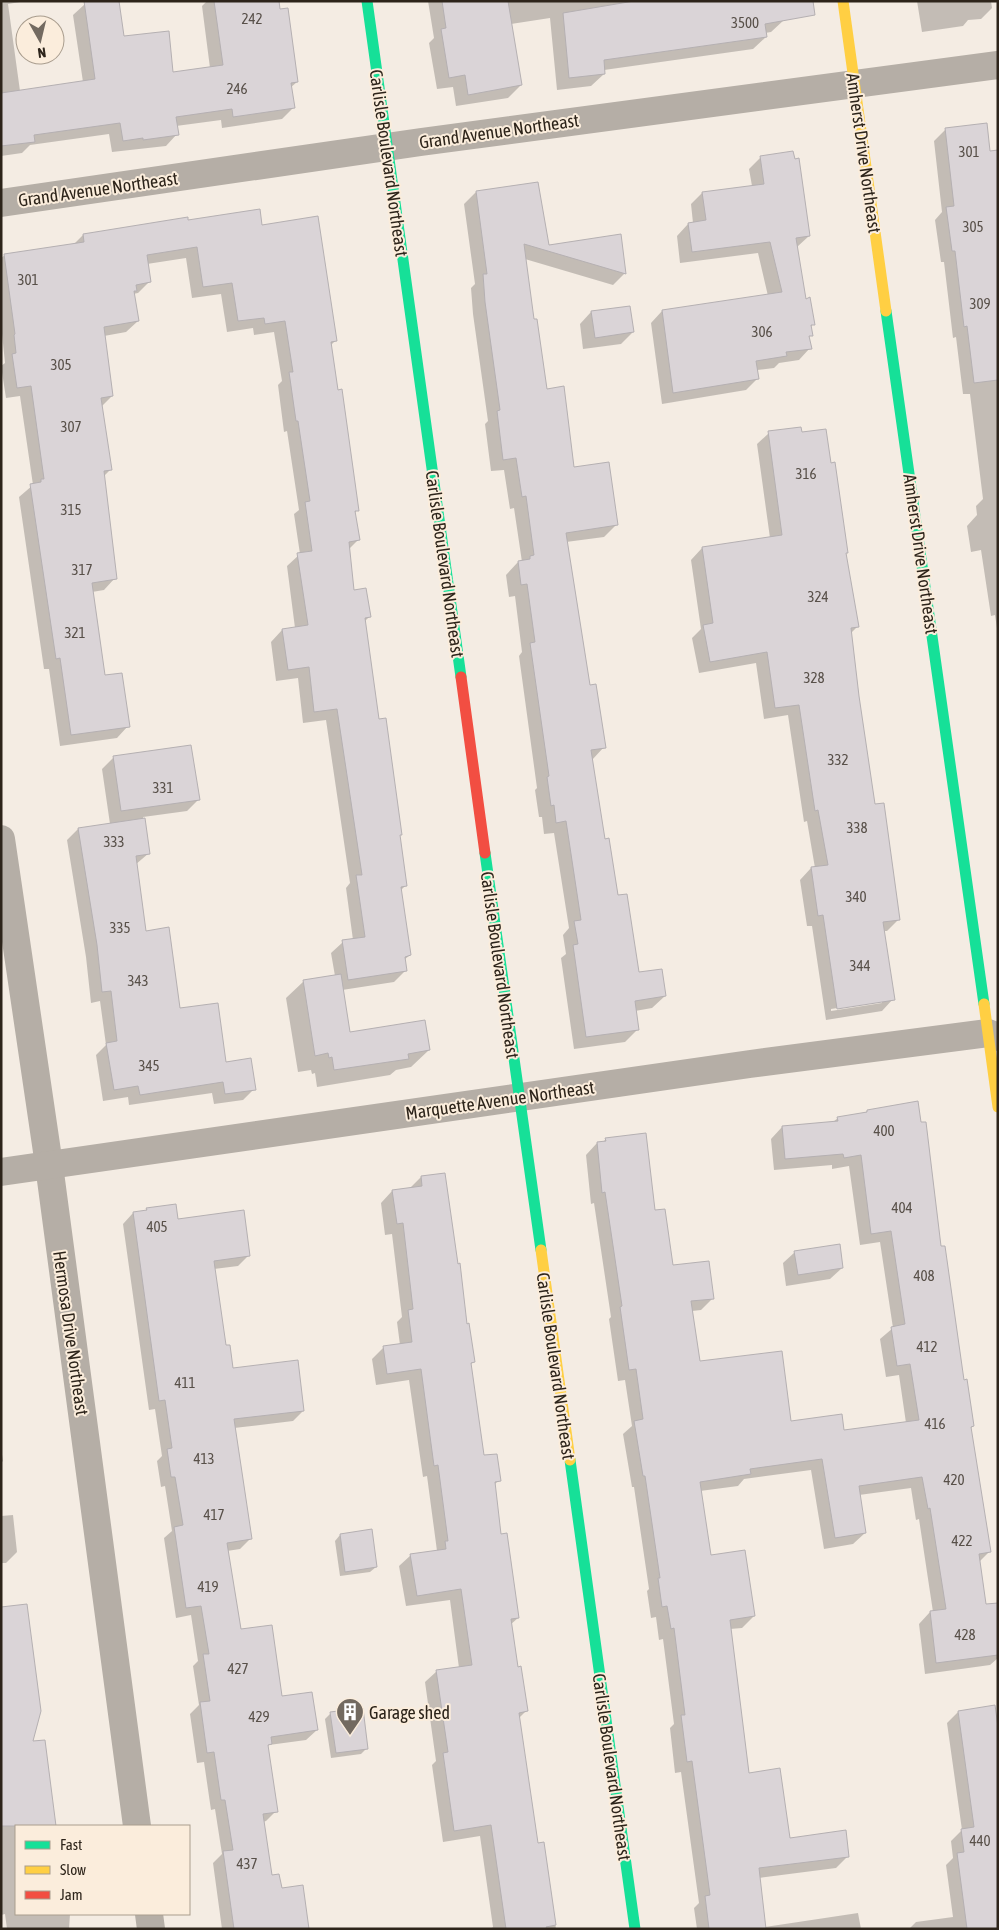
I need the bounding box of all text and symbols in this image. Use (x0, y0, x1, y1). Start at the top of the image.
house number: 242 (241, 10, 263, 27)
house number: 3500 (731, 14, 759, 31)
north arrow (15, 15, 65, 65)
text: N (37, 44, 47, 61)
street label: Carlisle Boulevard Northeast (365, 68, 413, 258)
street label: Amherst Drive Northeast (842, 72, 886, 234)
house number: 246 (226, 80, 248, 97)
street label: Grand Avenue Northeast (418, 109, 580, 153)
house number: 301 (958, 143, 980, 160)
street label: Grand Avenue Northeast (17, 167, 179, 211)
house number: 305 (962, 218, 984, 235)
house number: 301 (17, 271, 39, 288)
house number: 309 (969, 295, 991, 312)
house number: 306 (751, 323, 773, 340)
house number: 305 (50, 356, 72, 373)
house number: 307 (60, 418, 82, 435)
house number: 316 (795, 465, 817, 482)
street label: Carlisle Boulevard Northeast (421, 469, 469, 659)
street label: Amherst Drive Northeast (899, 473, 943, 635)
house number: 315 (60, 501, 82, 518)
house number: 317 (71, 561, 93, 578)
house number: 324 (807, 588, 829, 605)
house number: 321 (64, 624, 86, 641)
house number: 328 (803, 669, 825, 686)
house number: 332 (827, 751, 849, 768)
house number: 331 (152, 779, 174, 796)
house number: 338 (846, 819, 868, 836)
house number: 333 (103, 833, 125, 850)
street label: Carlisle Boulevard Northeast (476, 870, 524, 1060)
house number: 340 (845, 888, 867, 905)
house number: 335 (109, 919, 131, 936)
house number: 344 (849, 957, 871, 974)
house number: 343 (127, 972, 149, 989)
house number: 345 (138, 1057, 160, 1074)
street label: Marquette Avenue Northeast (404, 1076, 596, 1124)
house number: 400 (873, 1122, 895, 1139)
house number: 404 (891, 1199, 913, 1216)
house number: 405 (146, 1218, 168, 1235)
street label: Hermosa Drive Northeast (49, 1249, 93, 1417)
house number: 408 (913, 1267, 935, 1284)
street label: Carlisle Boulevard Northeast (532, 1271, 580, 1461)
house number: 412 (916, 1338, 938, 1355)
house number: 411 (174, 1374, 196, 1391)
house number: 416 (924, 1415, 946, 1432)
house number: 413 (193, 1450, 215, 1467)
house number: 420 (943, 1471, 965, 1488)
house number: 417 (203, 1506, 225, 1523)
house number: 422 (951, 1532, 973, 1549)
house number: 419 (197, 1578, 219, 1595)
house number: 428 (954, 1626, 976, 1643)
house number: 427 (227, 1660, 249, 1677)
street label: Carlisle Boulevard Northeast (588, 1672, 636, 1862)
building icon: Garage shed (335, 1697, 365, 1736)
place label: Garage shed (369, 1702, 450, 1723)
house number: 429 (248, 1708, 270, 1725)
legend (15, 1825, 190, 1915)
house number: 440 (969, 1832, 991, 1849)
text: Fast (60, 1836, 82, 1853)
house number: 437 (236, 1855, 258, 1872)
text: Slow (60, 1861, 86, 1878)
text: Jam (60, 1886, 83, 1903)

